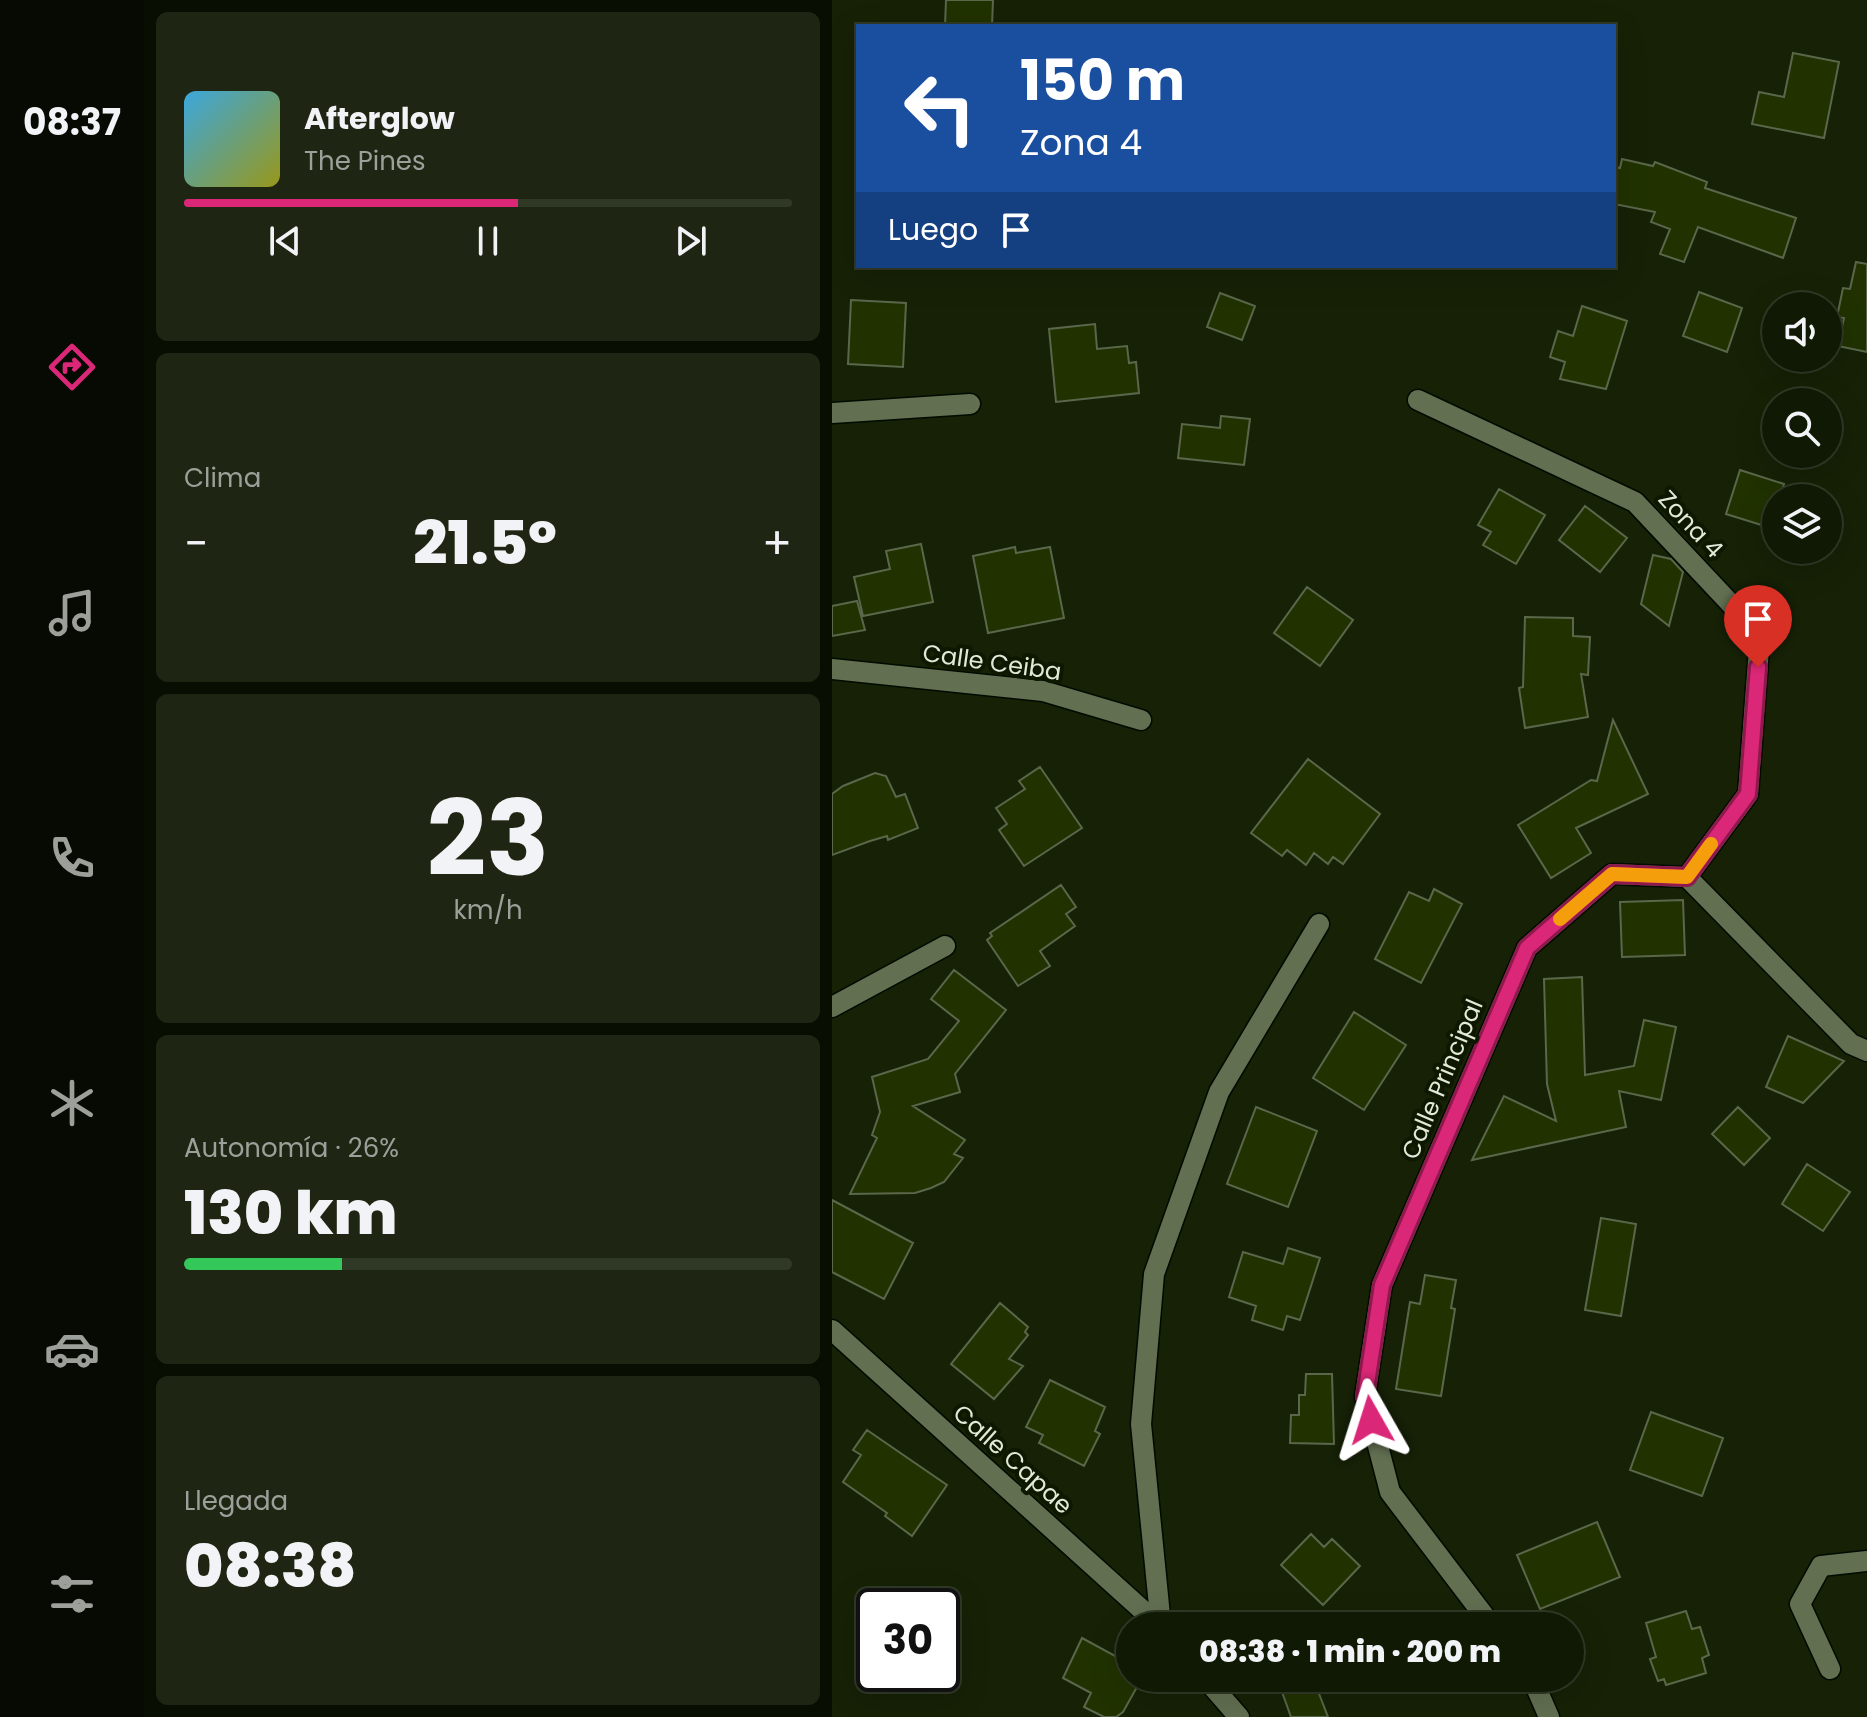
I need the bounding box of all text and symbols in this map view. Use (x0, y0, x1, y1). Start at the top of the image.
text: 150 m (1020, 41, 1185, 120)
icon: left (888, 56, 992, 160)
text: 08:37 (23, 97, 121, 148)
text: Afterglow (304, 97, 455, 140)
text: Zona 4 (1020, 117, 1142, 168)
text: The Pines (304, 143, 426, 179)
text: Luego (888, 208, 978, 251)
icon: arrive (994, 208, 1038, 252)
icon: previous (263, 219, 307, 263)
icon: pause (466, 219, 510, 263)
icon: next (669, 219, 713, 263)
map controls (1762, 292, 1842, 564)
button: sound (1762, 292, 1842, 372)
icon: directions (44, 339, 100, 395)
button: search (1762, 388, 1842, 468)
text: Clima (184, 460, 261, 496)
street label: Zona 4 (1651, 483, 1731, 565)
button: layers (1762, 484, 1842, 564)
text: 21.5° (413, 501, 557, 585)
text: − (184, 513, 208, 574)
text: + (762, 513, 792, 574)
icon: music (44, 585, 100, 641)
pin (1724, 585, 1792, 667)
icon: arrive (1736, 597, 1780, 641)
street label: Calle Ceiba (921, 636, 1063, 688)
text: 23 (427, 766, 549, 911)
icon: phone (44, 830, 100, 886)
text: km/h (453, 892, 523, 928)
street label: Calle Principal (1393, 994, 1491, 1164)
icon: climate (44, 1075, 100, 1131)
text: Autonomía · 26% (184, 1130, 399, 1166)
text: 130 km (184, 1171, 398, 1255)
icon: car (44, 1321, 100, 1377)
position arrow (1329, 1378, 1413, 1462)
street label: Calle Capae (946, 1397, 1080, 1521)
text: Llegada (184, 1483, 288, 1519)
text: 08:38 (184, 1524, 357, 1608)
icon: filters (44, 1566, 100, 1622)
speed limit sign: 30 (856, 1588, 960, 1692)
text: 08:38 · 1 min · 200 m (1199, 1630, 1501, 1673)

